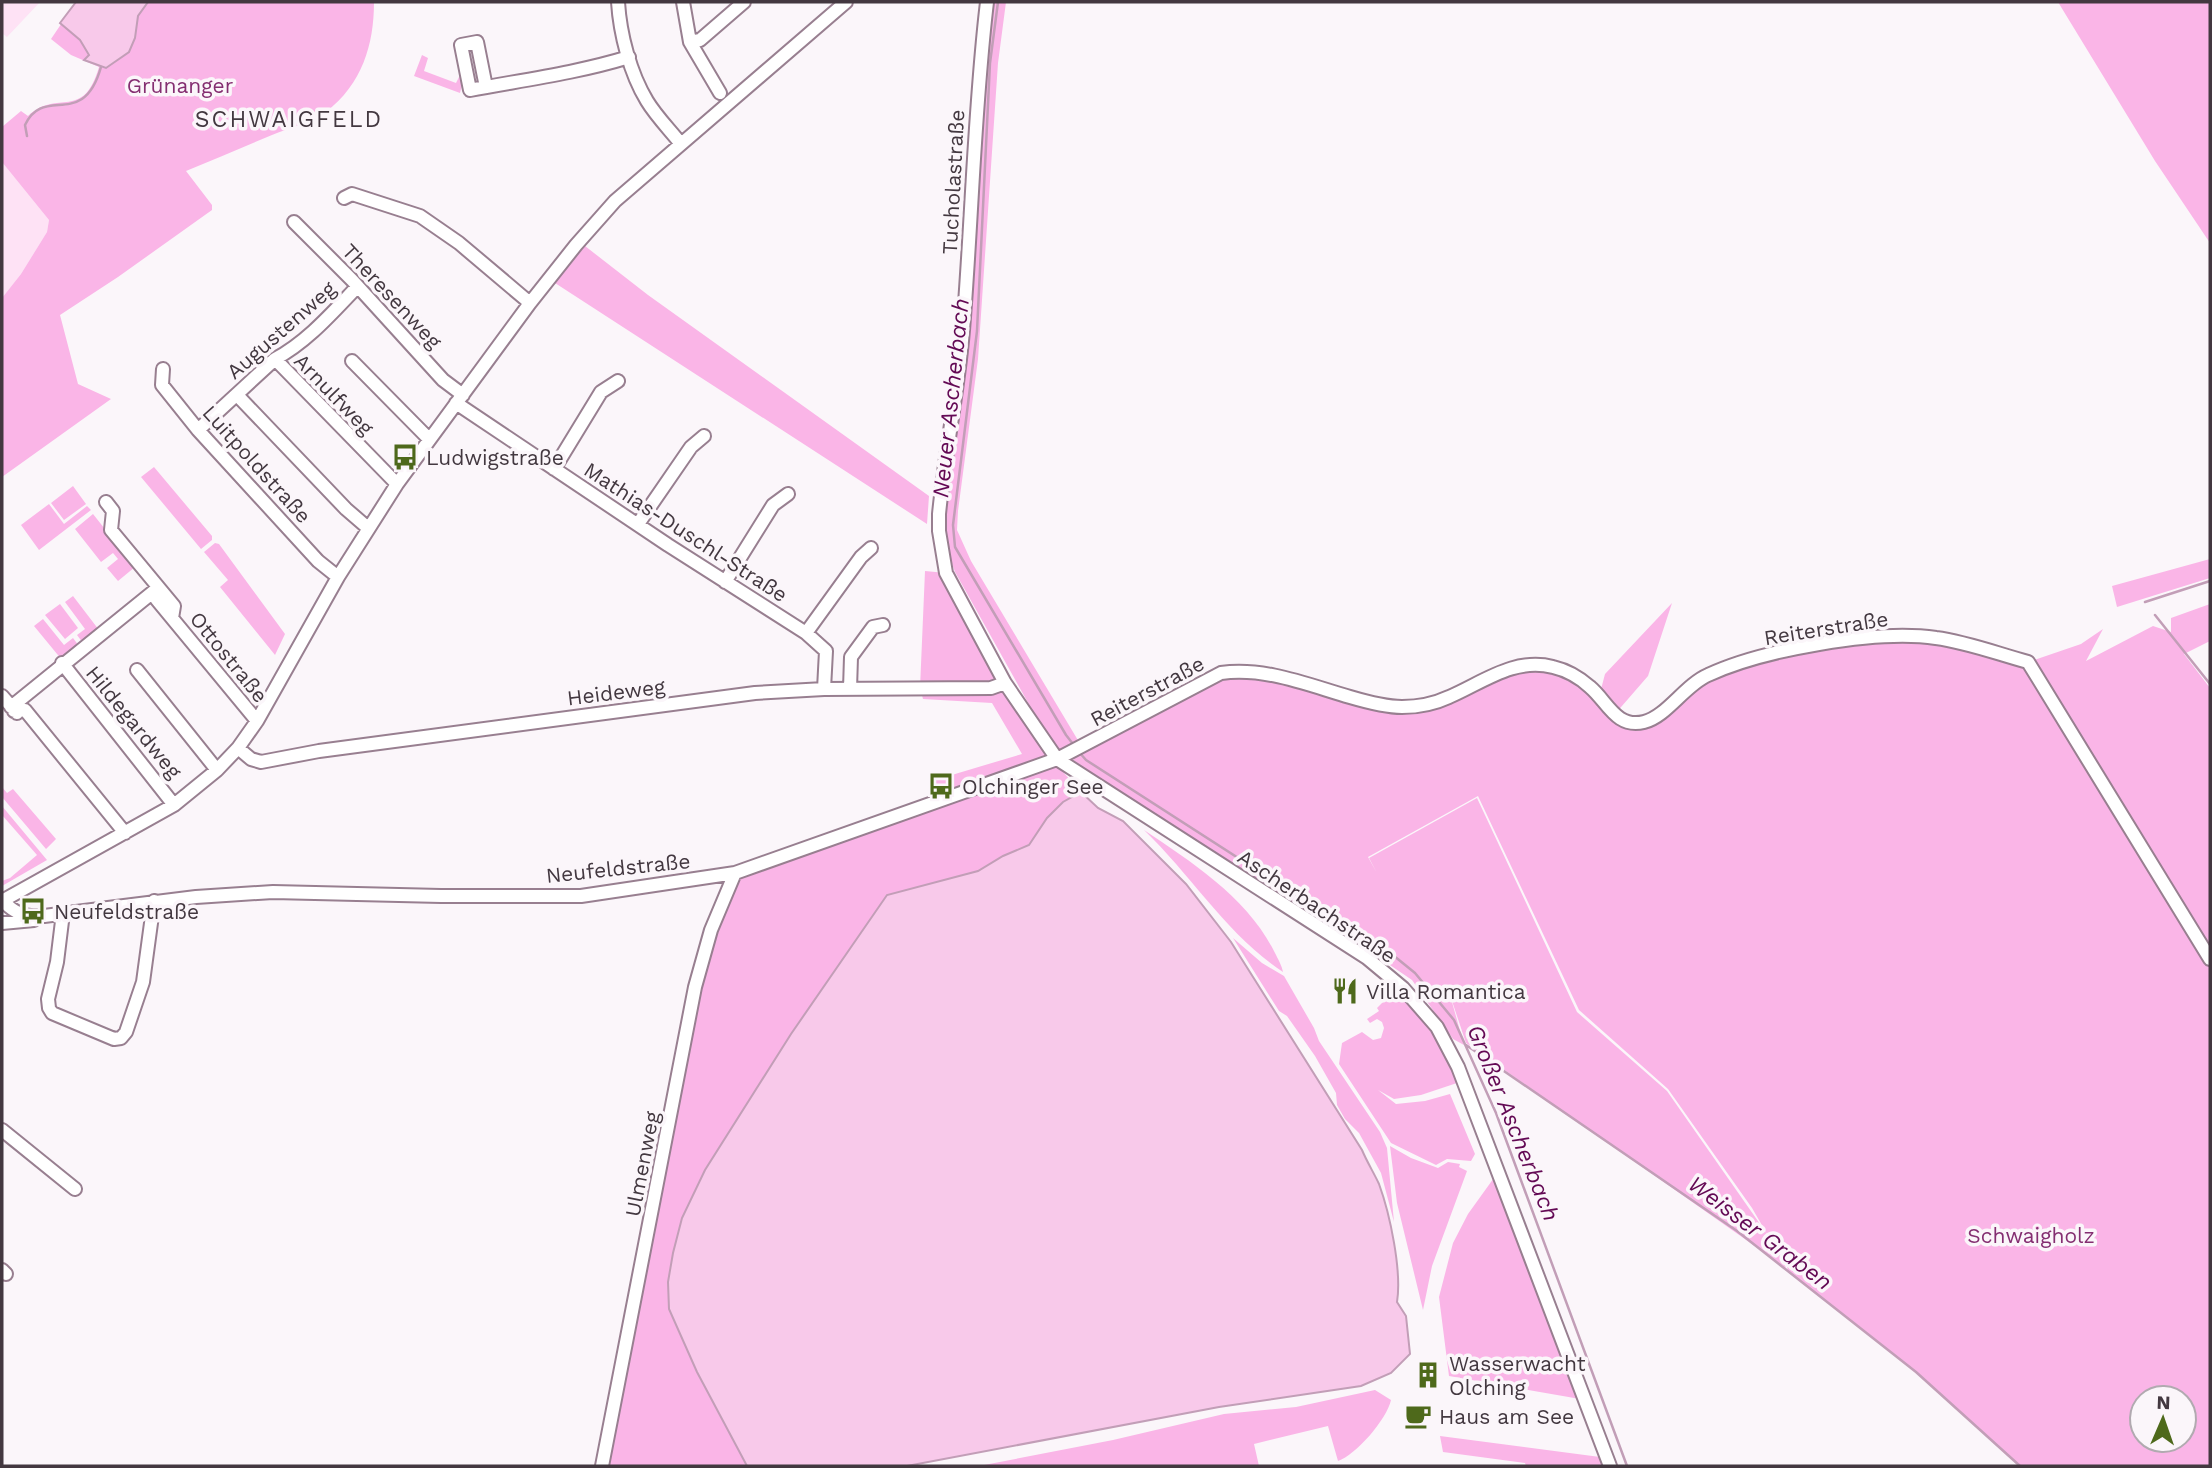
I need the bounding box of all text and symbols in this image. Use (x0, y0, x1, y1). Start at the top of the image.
park label: Grünanger (127, 73, 234, 98)
district label: SCHWAIGFELD (195, 106, 383, 133)
street label: Tucholastraße (937, 109, 969, 255)
street label: Theresenweg (337, 238, 447, 354)
street label: Augustenweg (221, 275, 341, 384)
water label: Neuer Ascherbach (927, 297, 975, 499)
street label: Arnulfweg (289, 348, 380, 441)
street label: Luitpoldstraße (197, 400, 317, 528)
bus stop icon: Ludwigstraße (390, 442, 420, 472)
place label: Ludwigstraße (426, 445, 564, 470)
street label: Mathias-Duschl-Straße (580, 457, 792, 607)
street label: Reiterstraße (1762, 606, 1890, 650)
street label: Ottostraße (185, 607, 273, 707)
street label: Reiterstraße (1086, 651, 1208, 731)
street label: Hildegardweg (81, 661, 188, 784)
street label: Heideweg (566, 673, 667, 710)
bus stop icon: Olchinger See (926, 771, 956, 801)
place label: Olchinger See (962, 774, 1104, 799)
street label: Ascherbachstraße (1233, 844, 1401, 968)
street label: Neufeldstraße (545, 848, 691, 888)
bus stop icon: Neufeldstraße (18, 896, 48, 926)
place label: Neufeldstraße (54, 899, 199, 924)
restaurant icon: Villa Romantica (1330, 976, 1360, 1006)
place label: Villa Romantica (1366, 979, 1526, 1004)
water label: Großer Ascherbach (1461, 1021, 1565, 1225)
street label: Ulmenweg (620, 1108, 665, 1219)
water label: Weisser Graben (1683, 1170, 1837, 1296)
park label: Schwaigholz (1967, 1223, 2095, 1248)
place label: Wasserwacht Olching (1449, 1351, 1586, 1400)
building icon: Wasserwacht Olching (1413, 1360, 1443, 1390)
north arrow (2128, 1384, 2198, 1454)
text: N (2156, 1391, 2171, 1414)
cafe icon: Haus am See (1403, 1401, 1433, 1431)
place label: Haus am See (1439, 1404, 1574, 1429)

